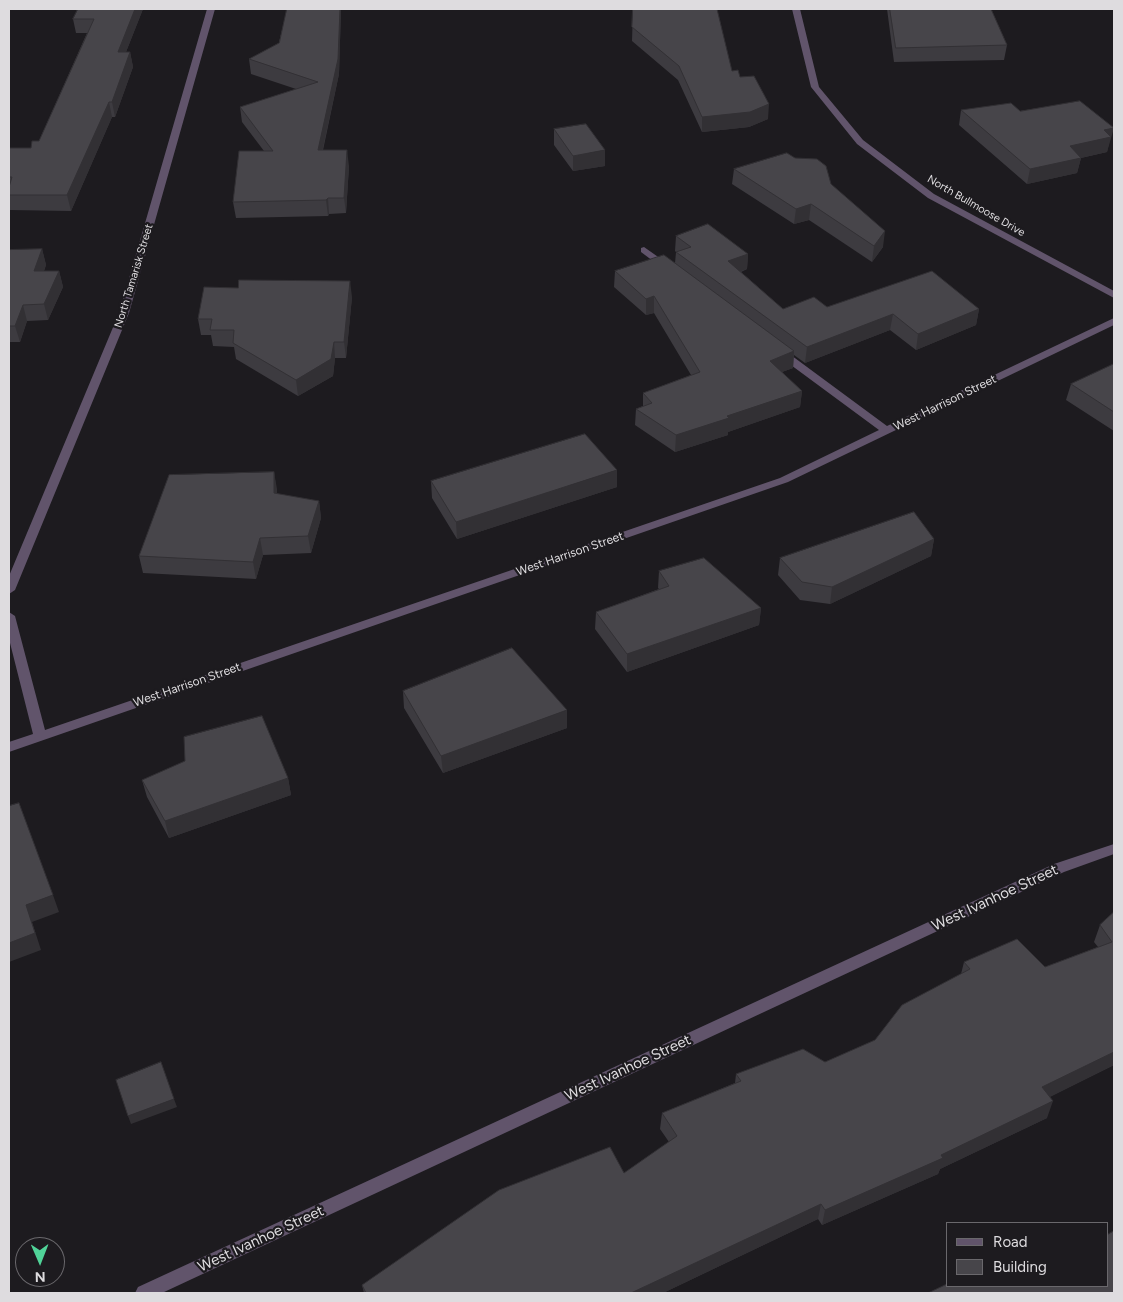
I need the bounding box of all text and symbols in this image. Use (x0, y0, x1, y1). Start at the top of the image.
street label: North Bullmoose Drive (925, 173, 1027, 239)
street label: North Tamarisk Street (112, 223, 156, 329)
street label: West Harrison Street (891, 372, 999, 434)
street label: West Harrison Street (514, 529, 626, 579)
street label: West Harrison Street (131, 660, 243, 710)
street label: West Ivanhoe Street (929, 861, 1061, 935)
street label: West Ivanhoe Street (562, 1031, 694, 1105)
street label: West Ivanhoe Street (195, 1202, 327, 1276)
legend (946, 1222, 1108, 1287)
text: Road (993, 1233, 1028, 1251)
north arrow (15, 1237, 65, 1287)
text: Building (993, 1258, 1047, 1276)
text: N (35, 1268, 46, 1285)

